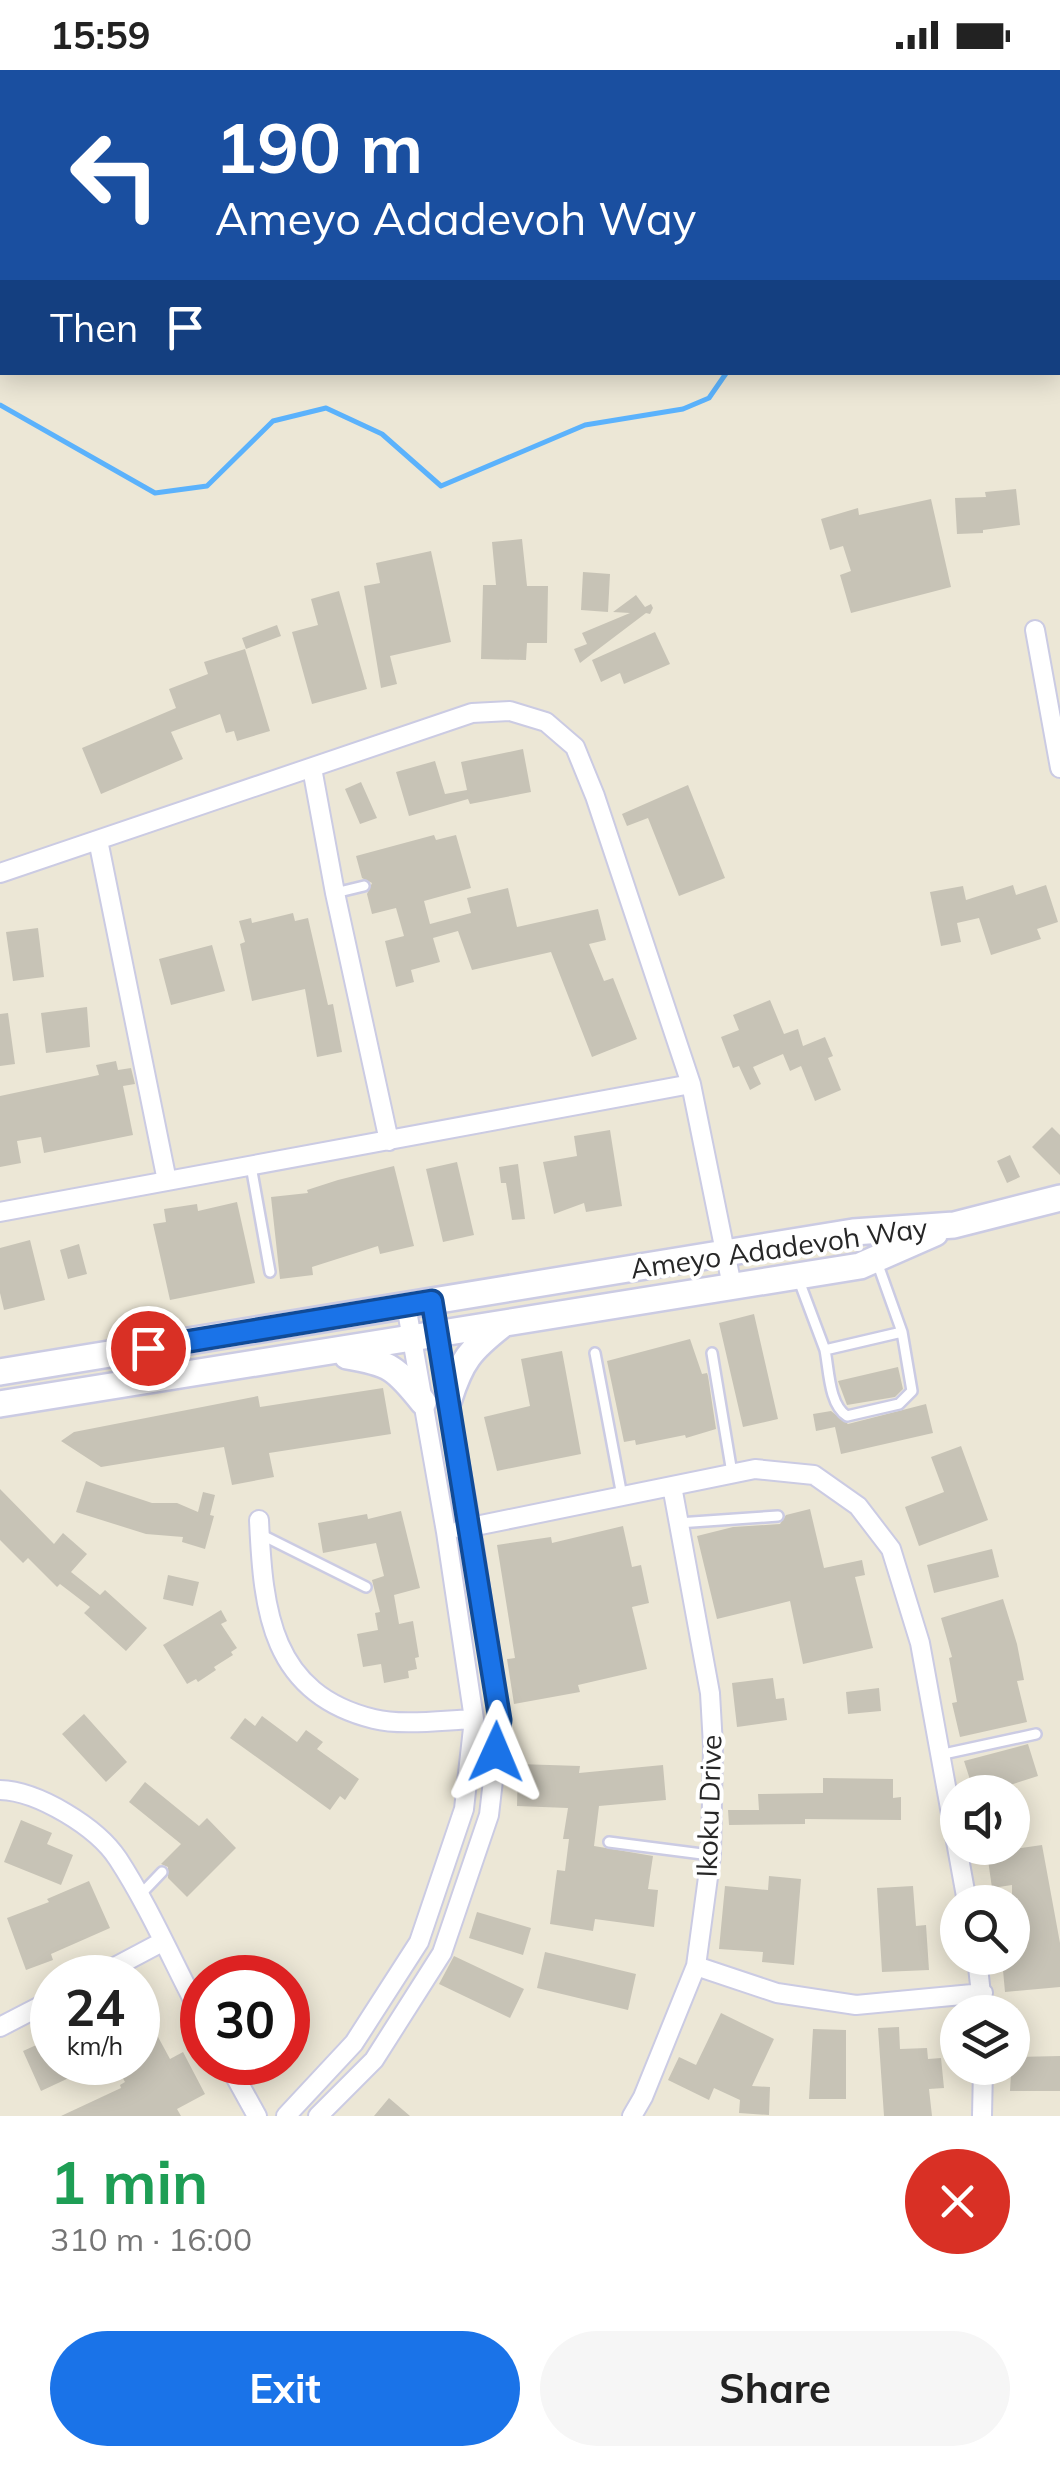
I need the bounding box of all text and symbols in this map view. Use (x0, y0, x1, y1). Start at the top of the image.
text: 15:59 (50, 11, 151, 59)
text: 190 m (215, 103, 423, 191)
icon: left (50, 110, 180, 240)
text: Ameyo Adadevoh Way (215, 190, 696, 246)
icon: arrive (158, 300, 213, 355)
text: Then (50, 304, 138, 352)
street label: Ameyo Adadevoh Way (628, 1209, 930, 1286)
pin (106, 1306, 191, 1391)
icon: arrive (121, 1321, 176, 1376)
position arrow (444, 1700, 548, 1804)
street label: Ikoku Drive (689, 1734, 728, 1878)
map controls (940, 1775, 1030, 2085)
button: sound (940, 1775, 1030, 1865)
button: search (940, 1885, 1030, 1975)
speed limit sign: 30 (180, 1955, 310, 2085)
text: 24 (65, 1976, 125, 2039)
button: layers (940, 1995, 1030, 2085)
text: km/h (67, 2030, 123, 2061)
text: 1 min (50, 2144, 208, 2219)
button: close (905, 2149, 1010, 2254)
text: 310 m · 16:00 (50, 2219, 252, 2259)
button: Exit (50, 2331, 520, 2446)
button: Share (540, 2331, 1010, 2446)

